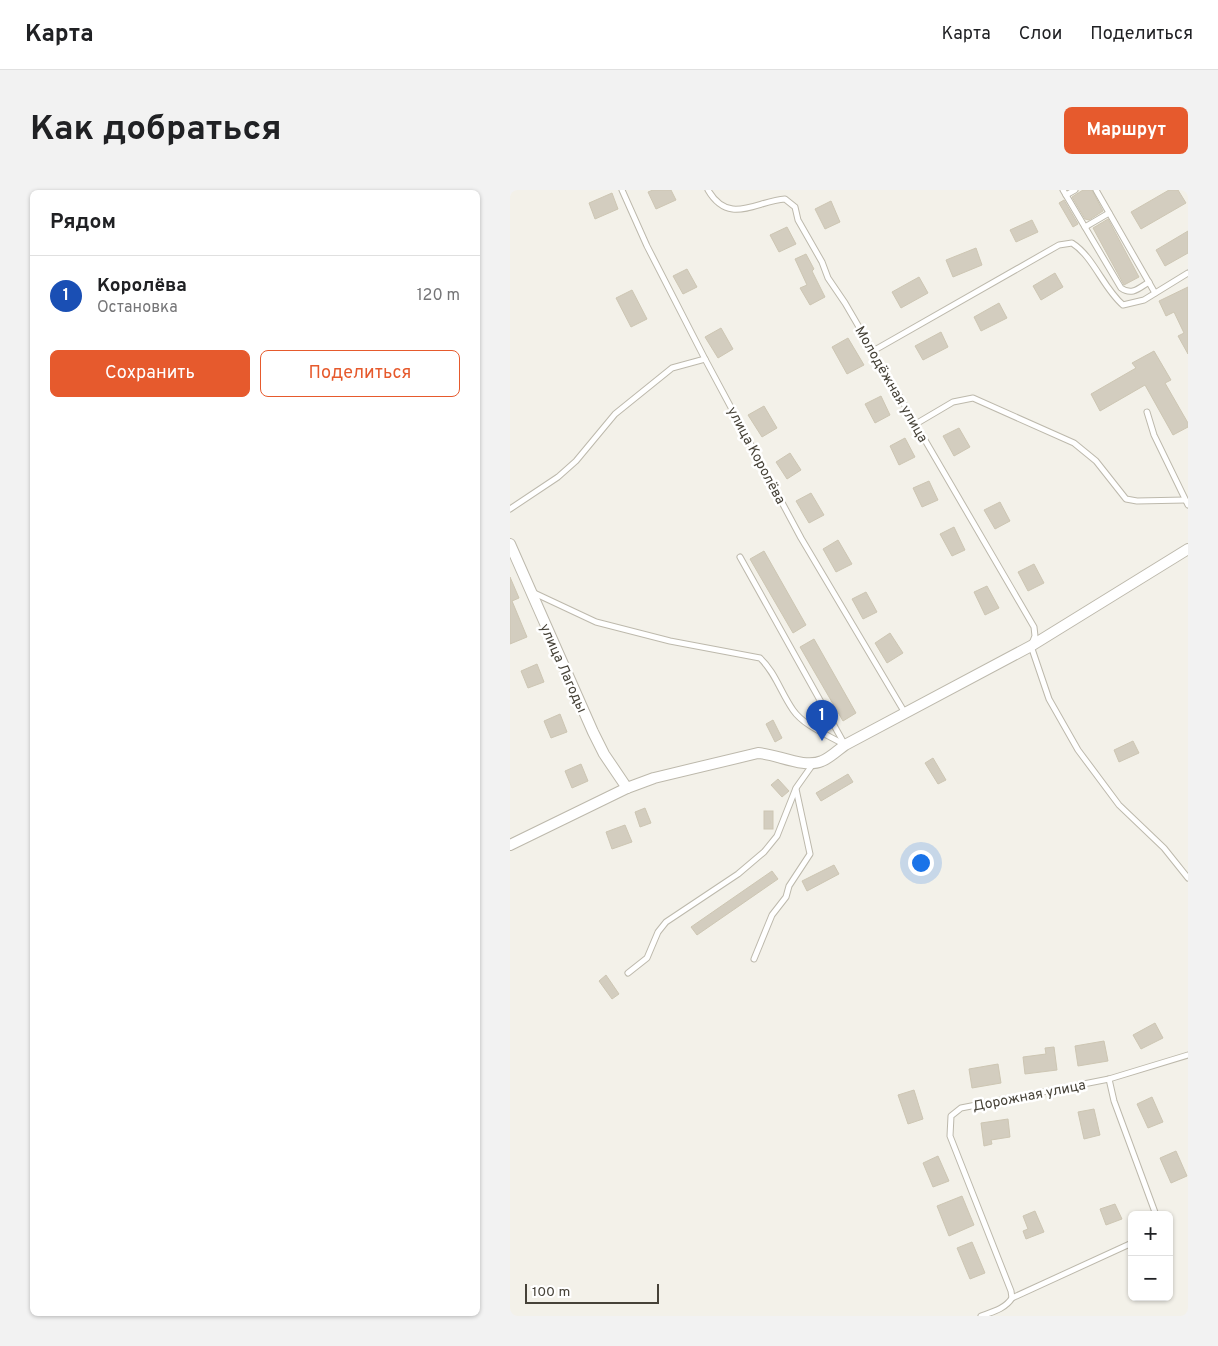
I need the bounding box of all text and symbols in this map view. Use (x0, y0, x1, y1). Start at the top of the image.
text: Карта (25, 20, 94, 50)
text: Карта (941, 23, 991, 46)
text: Слои (1019, 23, 1062, 46)
text: Поделиться (1090, 23, 1193, 46)
button: Маршрут (1064, 107, 1188, 154)
text: Как добраться (30, 108, 282, 152)
text: Рядом (50, 209, 116, 236)
text: Королёва (97, 274, 187, 298)
text: 1 (63, 286, 69, 306)
text: 120 m (417, 286, 460, 306)
text: Остановка (97, 298, 178, 318)
street label: Молодёжная улица (850, 324, 931, 446)
button: Сохранить (50, 350, 250, 397)
button: Поделиться (260, 350, 460, 397)
street label: улица Королёва (723, 404, 788, 507)
street label: улица Лагоды (535, 621, 590, 716)
pin: 1 (806, 700, 838, 741)
your location (908, 850, 934, 876)
street label: Дорожная улица (971, 1077, 1087, 1116)
map controls (1128, 1211, 1173, 1301)
button: + (1128, 1211, 1173, 1256)
button: − (1128, 1256, 1173, 1301)
scale bar (525, 1281, 659, 1304)
text: 100 m (532, 1284, 570, 1301)

